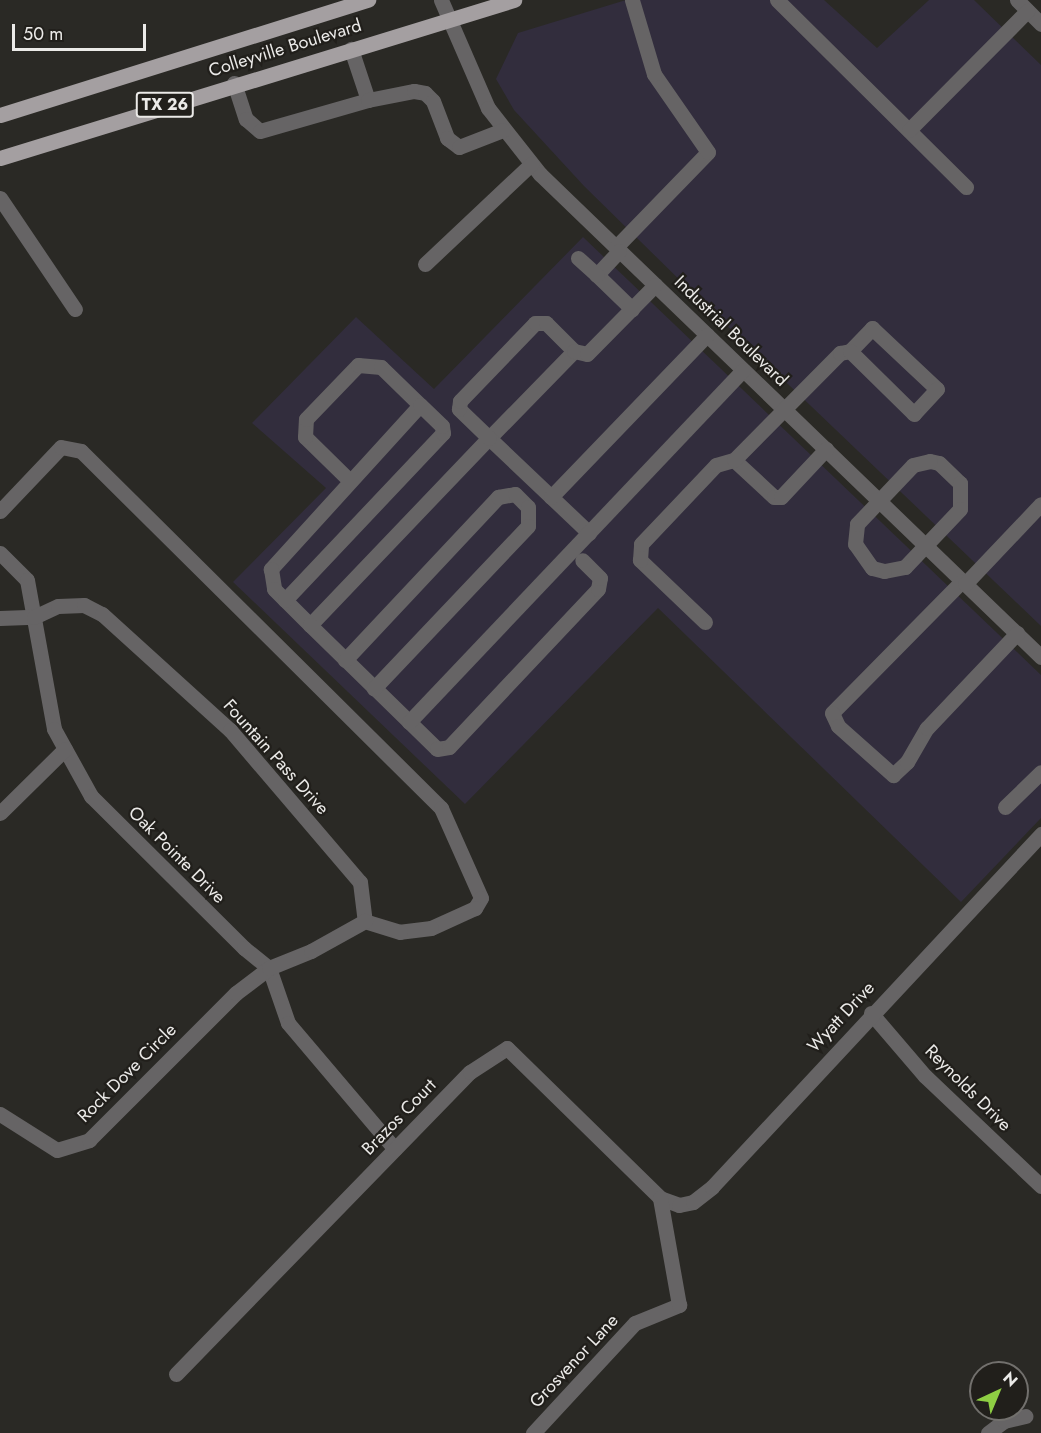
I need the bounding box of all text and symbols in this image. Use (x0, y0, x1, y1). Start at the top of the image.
scale bar (15, 12, 148, 50)
street label: Colleyville Boulevard (206, 14, 364, 82)
text: 50 m (23, 21, 63, 47)
road number: TX 26 (135, 92, 195, 118)
street label: Industrial Boulevard (670, 271, 792, 391)
street label: Fountain Pass Drive (219, 695, 333, 819)
street label: Oak Pointe Drive (124, 802, 230, 908)
street label: Wyatt Drive (803, 977, 879, 1057)
street label: Rock Dove Circle (73, 1019, 181, 1127)
street label: Reynolds Drive (920, 1040, 1016, 1136)
street label: Brazos Court (357, 1074, 441, 1160)
street label: Grosvenor Lane (525, 1310, 623, 1412)
north arrow (969, 1361, 1029, 1421)
text: N (998, 1366, 1023, 1392)

